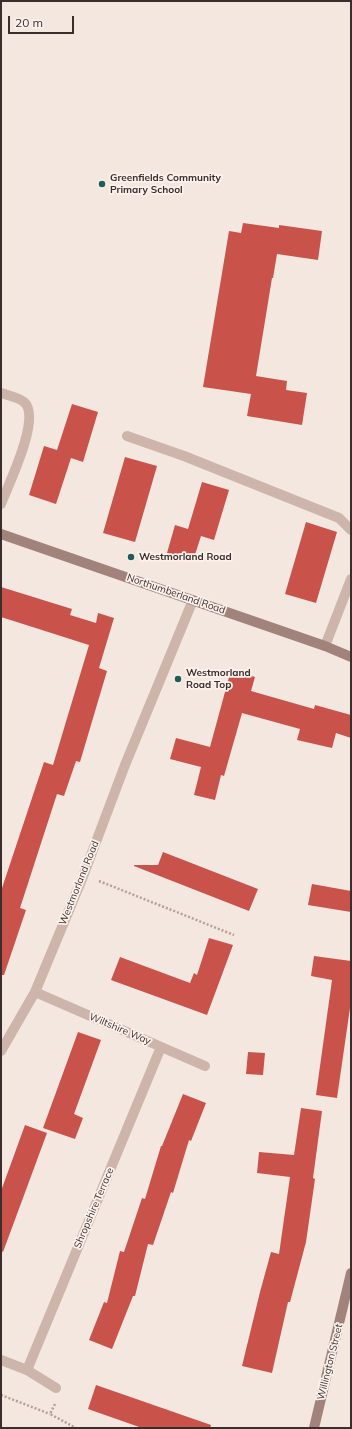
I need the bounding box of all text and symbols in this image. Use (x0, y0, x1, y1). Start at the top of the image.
scale bar (10, 8, 76, 34)
text: 20 m (15, 15, 43, 30)
place label: Greenfields Community Primary School (110, 172, 221, 196)
marker: Greenfields Community Primary School (97, 179, 107, 189)
place label: Westmorland Road (139, 551, 232, 563)
marker: Westmorland Road (126, 552, 136, 562)
street label: Northumberland Road (125, 571, 227, 617)
place label: Westmorland Road Top (186, 667, 251, 690)
marker: Westmorland Road Top (173, 674, 183, 684)
street label: Westmorland Road (57, 839, 101, 927)
street label: Wiltshire Way (87, 1011, 153, 1047)
street label: Shropshire Terrace (72, 1166, 116, 1250)
street label: Willington Street (315, 1323, 345, 1401)

